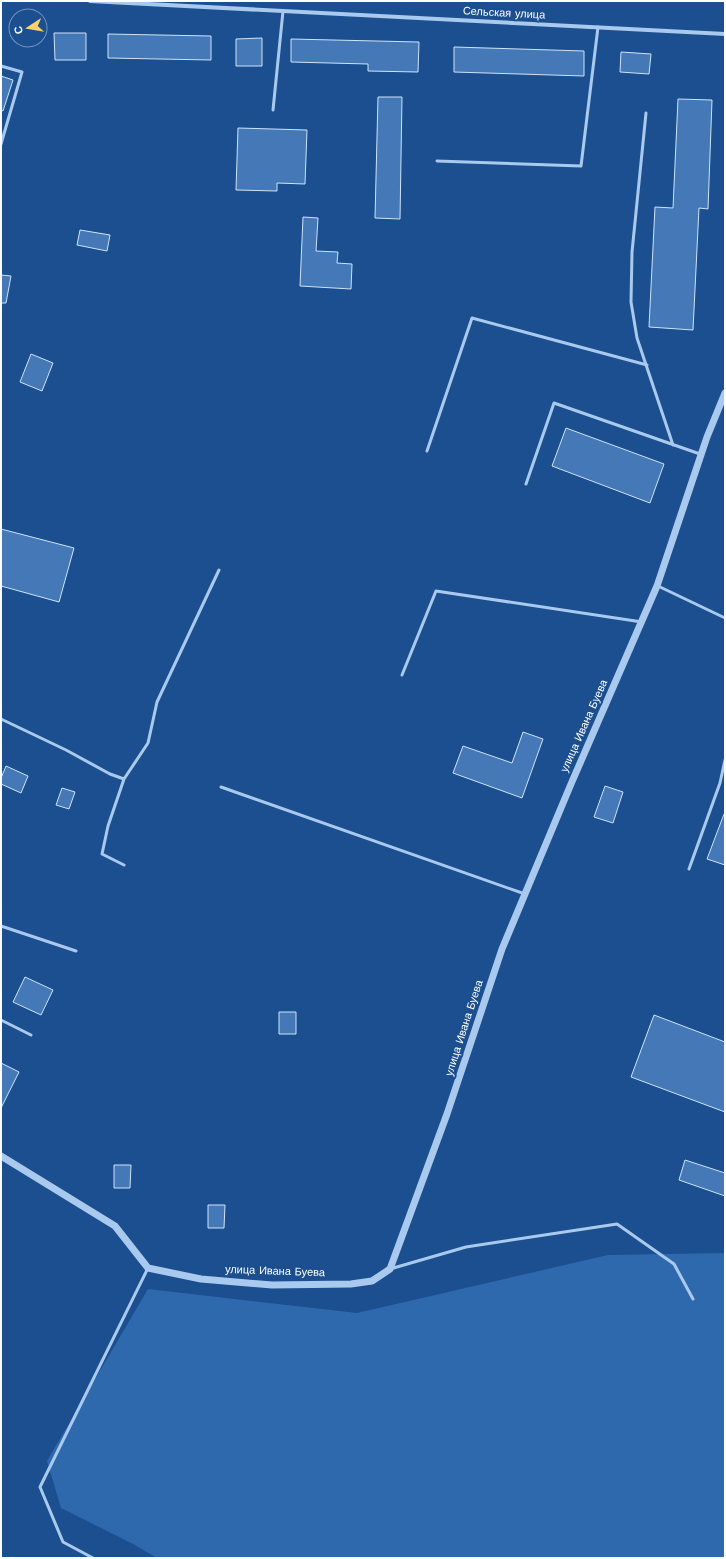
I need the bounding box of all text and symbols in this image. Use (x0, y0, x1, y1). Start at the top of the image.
street label: Сельская улица (462, 4, 546, 22)
north arrow (8, 8, 48, 48)
text: С (12, 25, 26, 35)
street label: улица Ивана Буева (558, 677, 611, 774)
street label: улица Ивана Буева (442, 978, 486, 1078)
street label: улица Ивана Буева (225, 1263, 326, 1279)

